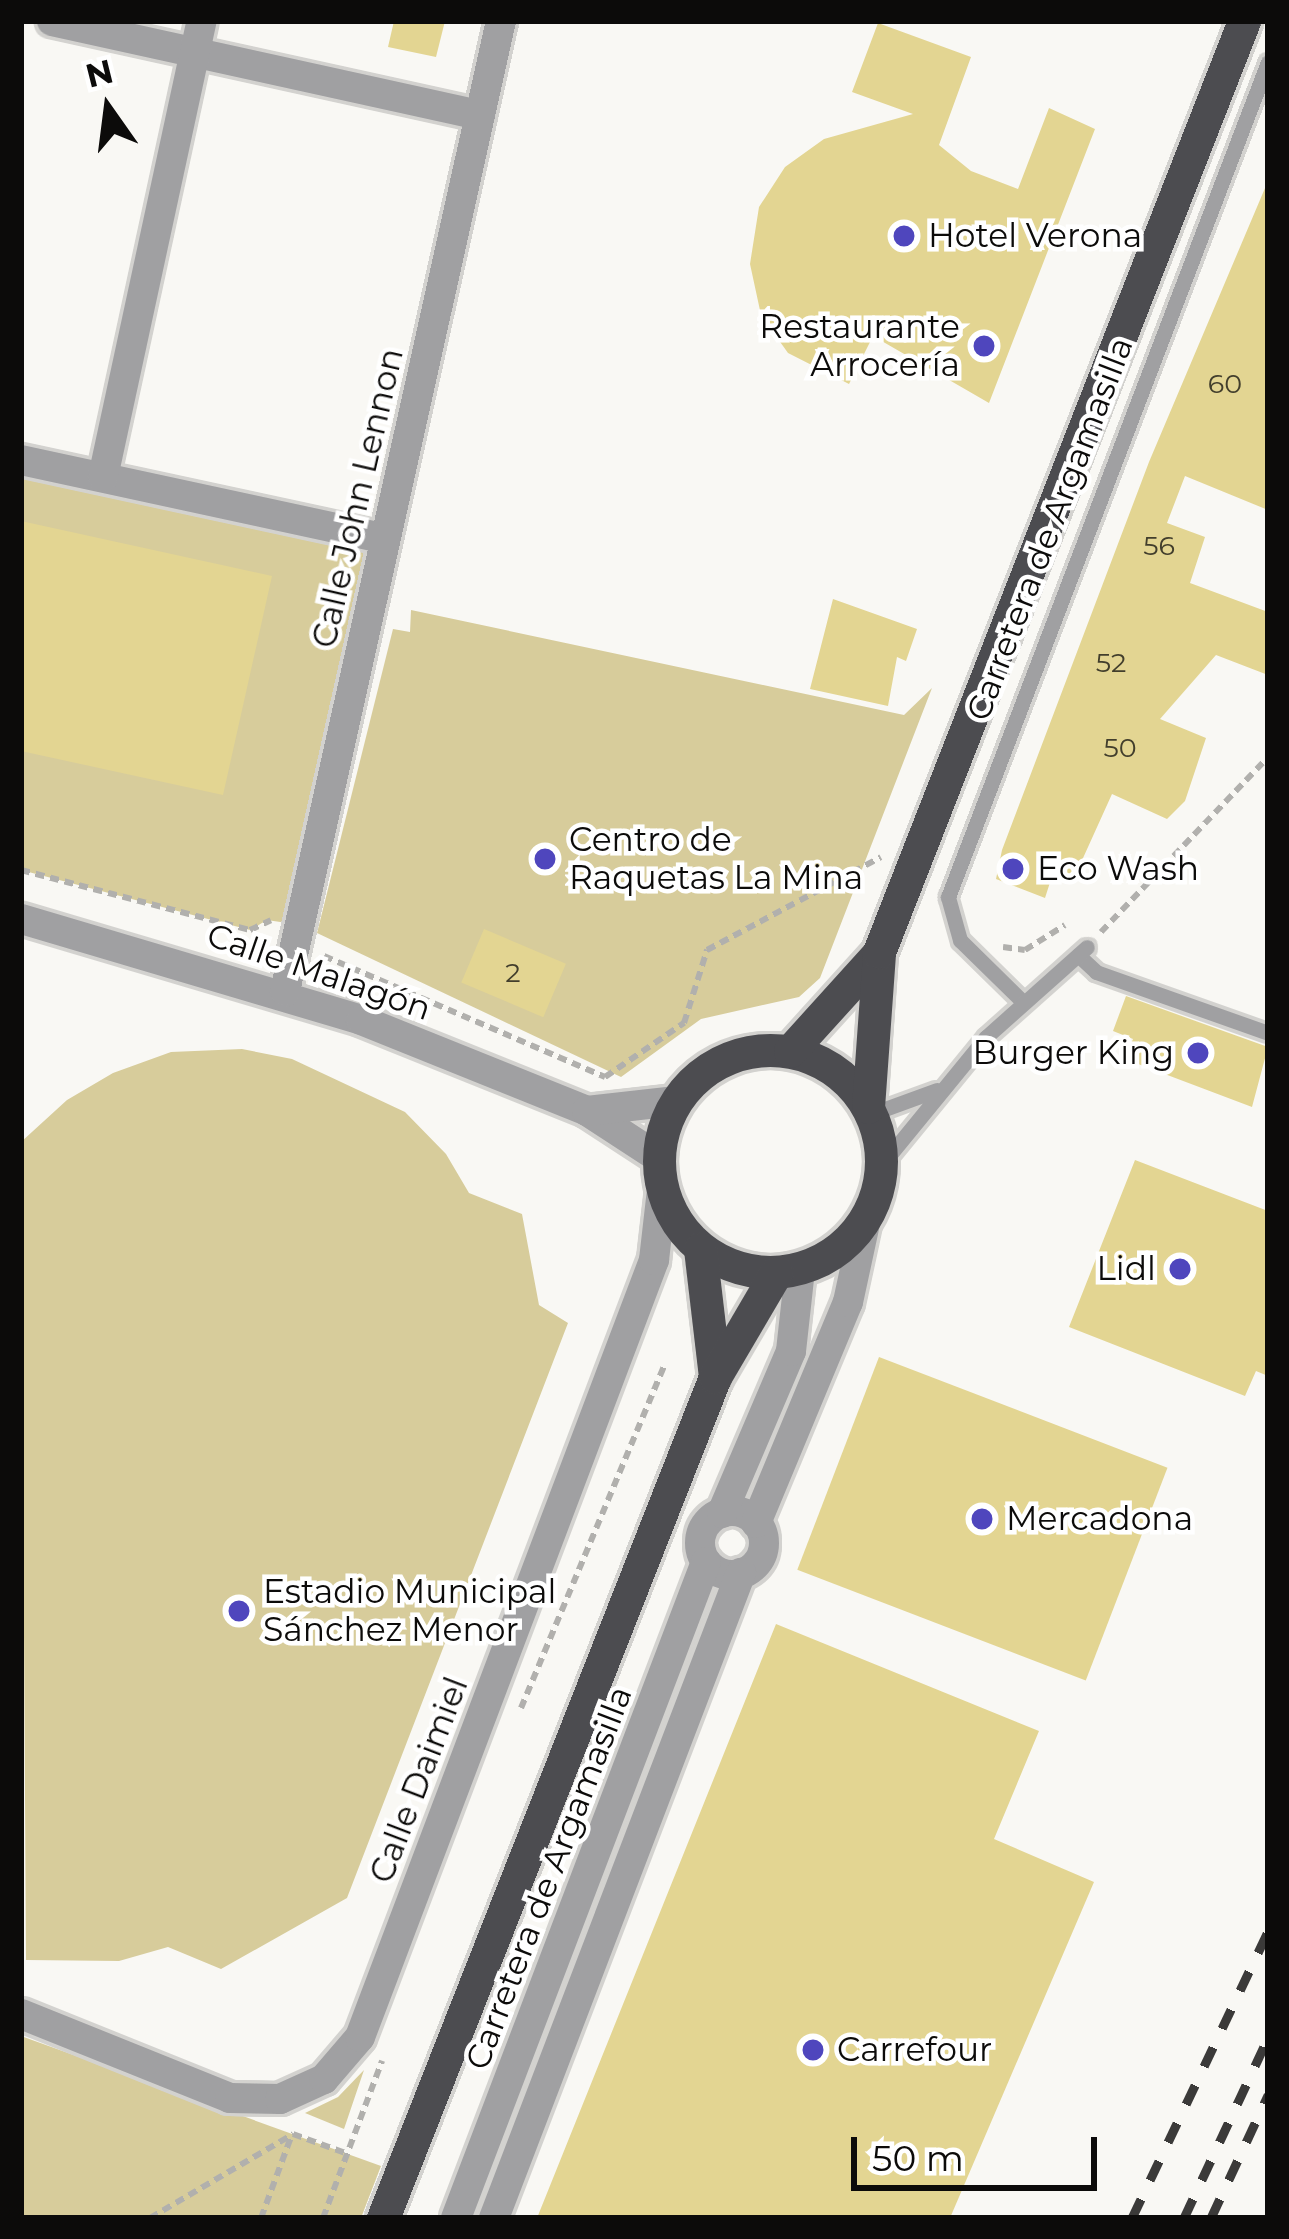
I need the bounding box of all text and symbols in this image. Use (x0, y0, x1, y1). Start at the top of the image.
north arrow (48, 48, 168, 168)
text: N (82, 50, 117, 96)
place label: Hotel Verona (928, 216, 1142, 256)
marker: Hotel Verona (891, 223, 917, 249)
place label: Restaurante Arrocería (759, 307, 960, 385)
street label: Carretera de Argamasilla (959, 332, 1141, 726)
marker: Restaurante Arrocería (971, 333, 997, 359)
street label: Calle John Lennon (304, 344, 412, 652)
house number: 60 (1208, 368, 1242, 400)
house number: 56 (1143, 530, 1175, 562)
house number: 52 (1096, 647, 1126, 679)
house number: 50 (1103, 732, 1137, 764)
place label: Centro de Raquetas La Mina (569, 820, 863, 898)
marker: Centro de Raquetas La Mina (532, 846, 558, 872)
place label: Eco Wash (1037, 849, 1199, 889)
marker: Eco Wash (1000, 856, 1026, 882)
street label: Calle Malagón (202, 915, 436, 1029)
house number: 2 (505, 957, 521, 989)
place label: Burger King (972, 1033, 1174, 1073)
marker: Burger King (1185, 1040, 1211, 1066)
place label: Lidl (1096, 1249, 1156, 1289)
marker: Lidl (1167, 1256, 1193, 1282)
place label: Mercadona (1006, 1499, 1193, 1539)
marker: Mercadona (969, 1506, 995, 1532)
place label: Estadio Municipal Sánchez Menor (263, 1572, 556, 1650)
marker: Estadio Municipal Sánchez Menor (226, 1598, 252, 1624)
street label: Calle Daimiel (362, 1671, 476, 1889)
street label: Carretera de Argamasilla (458, 1681, 640, 2075)
place label: Carrefour (837, 2030, 992, 2070)
marker: Carrefour (800, 2037, 826, 2063)
scale bar (857, 2113, 1103, 2187)
text: 50 m (872, 2136, 964, 2180)

